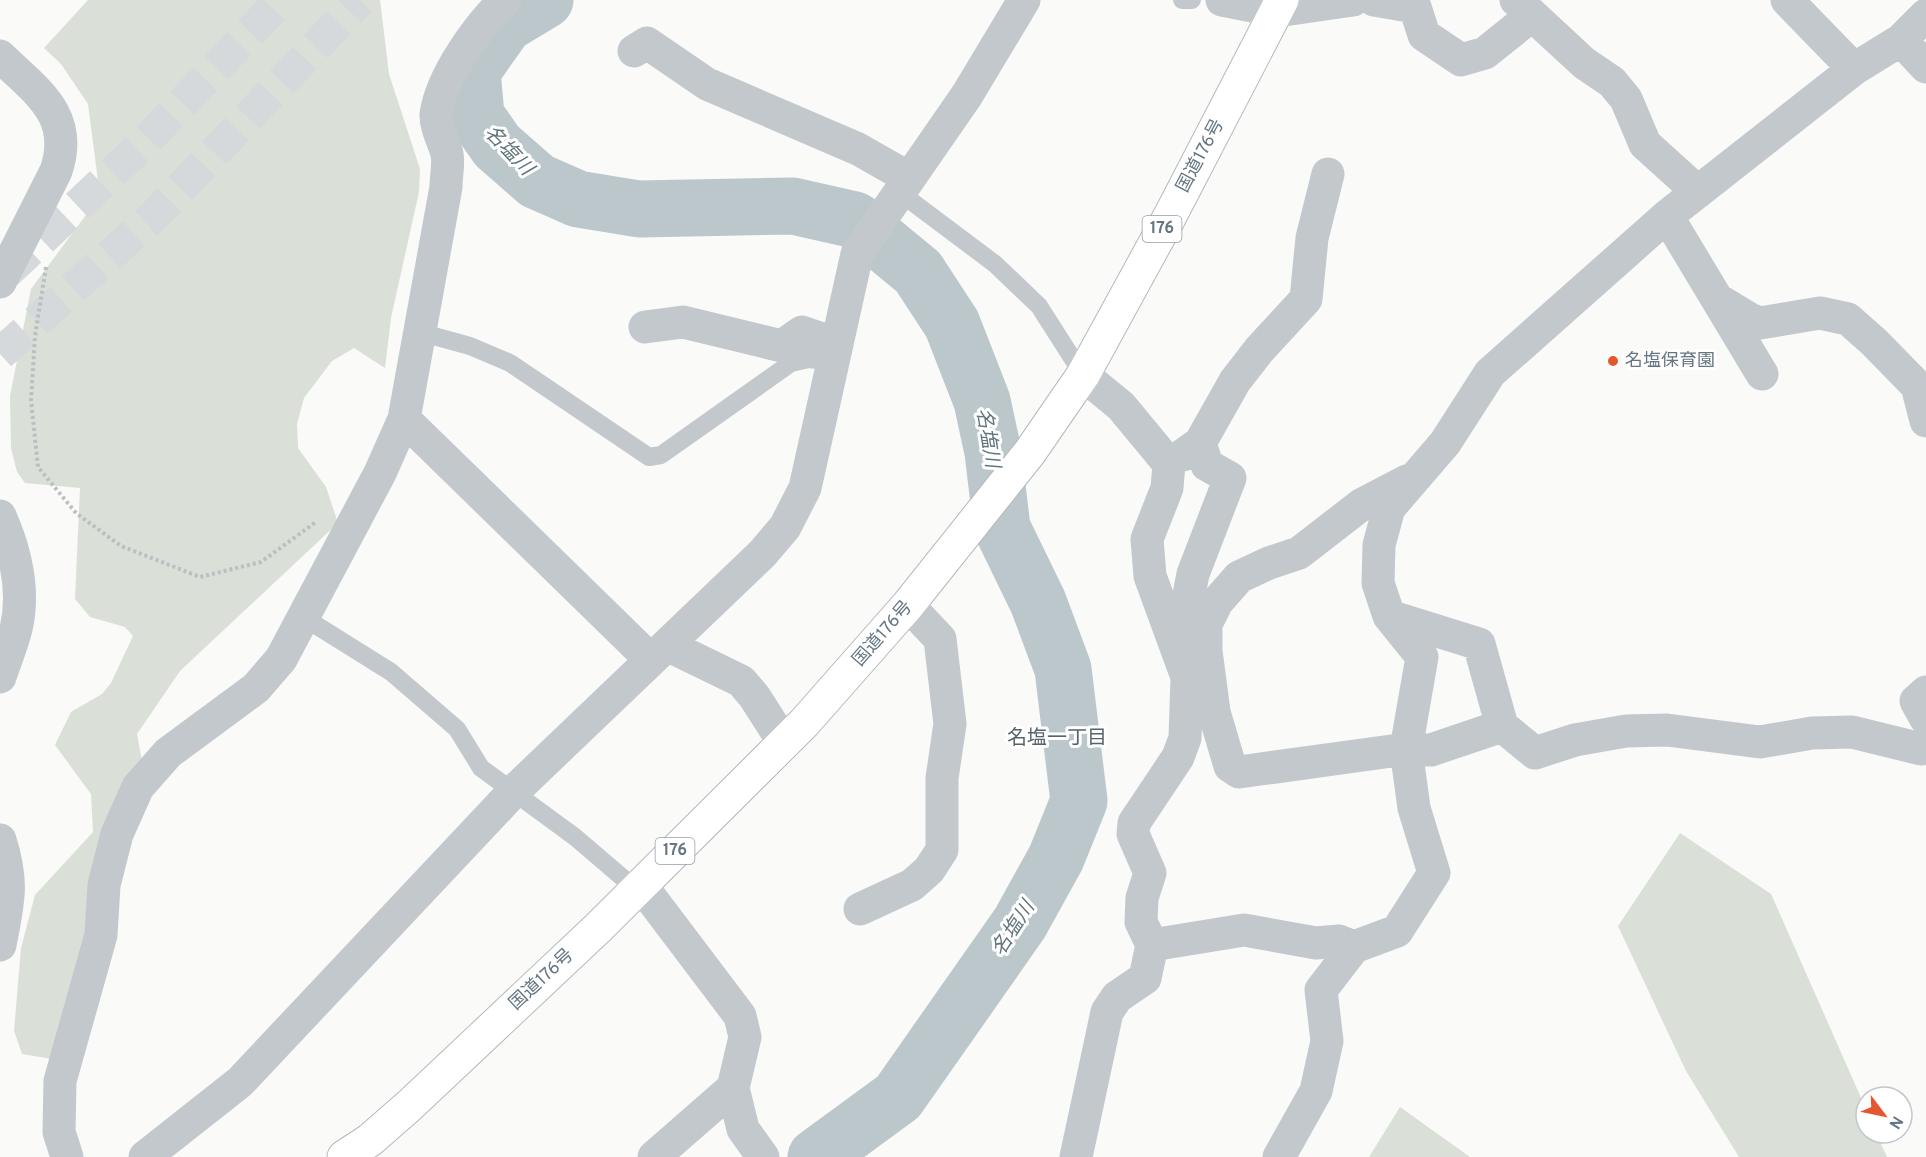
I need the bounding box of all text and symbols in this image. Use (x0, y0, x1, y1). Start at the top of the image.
street label: 国道176号 (1172, 115, 1230, 197)
water label: 名塩川 (478, 120, 540, 183)
road number: 176 (1142, 216, 1182, 242)
place label: 名塩保育園 (1625, 350, 1715, 373)
marker: 名塩保育園 (1606, 354, 1620, 368)
water label: 名塩川 (969, 406, 1005, 472)
street label: 国道176号 (848, 596, 918, 672)
district label: 名塩一丁目 (1007, 726, 1107, 752)
road number: 176 (656, 838, 694, 864)
water label: 名塩川 (987, 895, 1042, 961)
street label: 国道176号 (505, 944, 579, 1016)
north arrow (1854, 1085, 1914, 1145)
text: N (1883, 1112, 1907, 1132)

